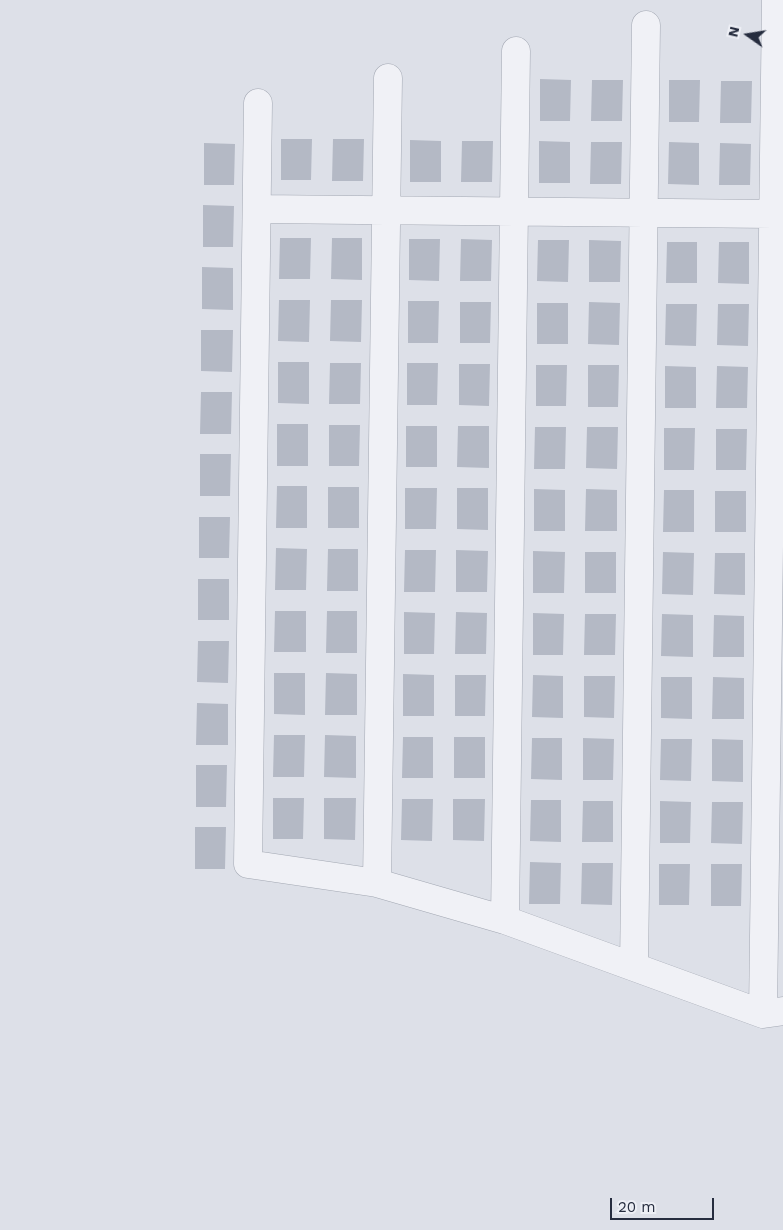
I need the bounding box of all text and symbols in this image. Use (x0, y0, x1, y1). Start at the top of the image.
north arrow (723, 10, 773, 60)
text: N (724, 25, 742, 38)
scale bar (613, 1188, 717, 1220)
text: 20 m (618, 1198, 656, 1216)

